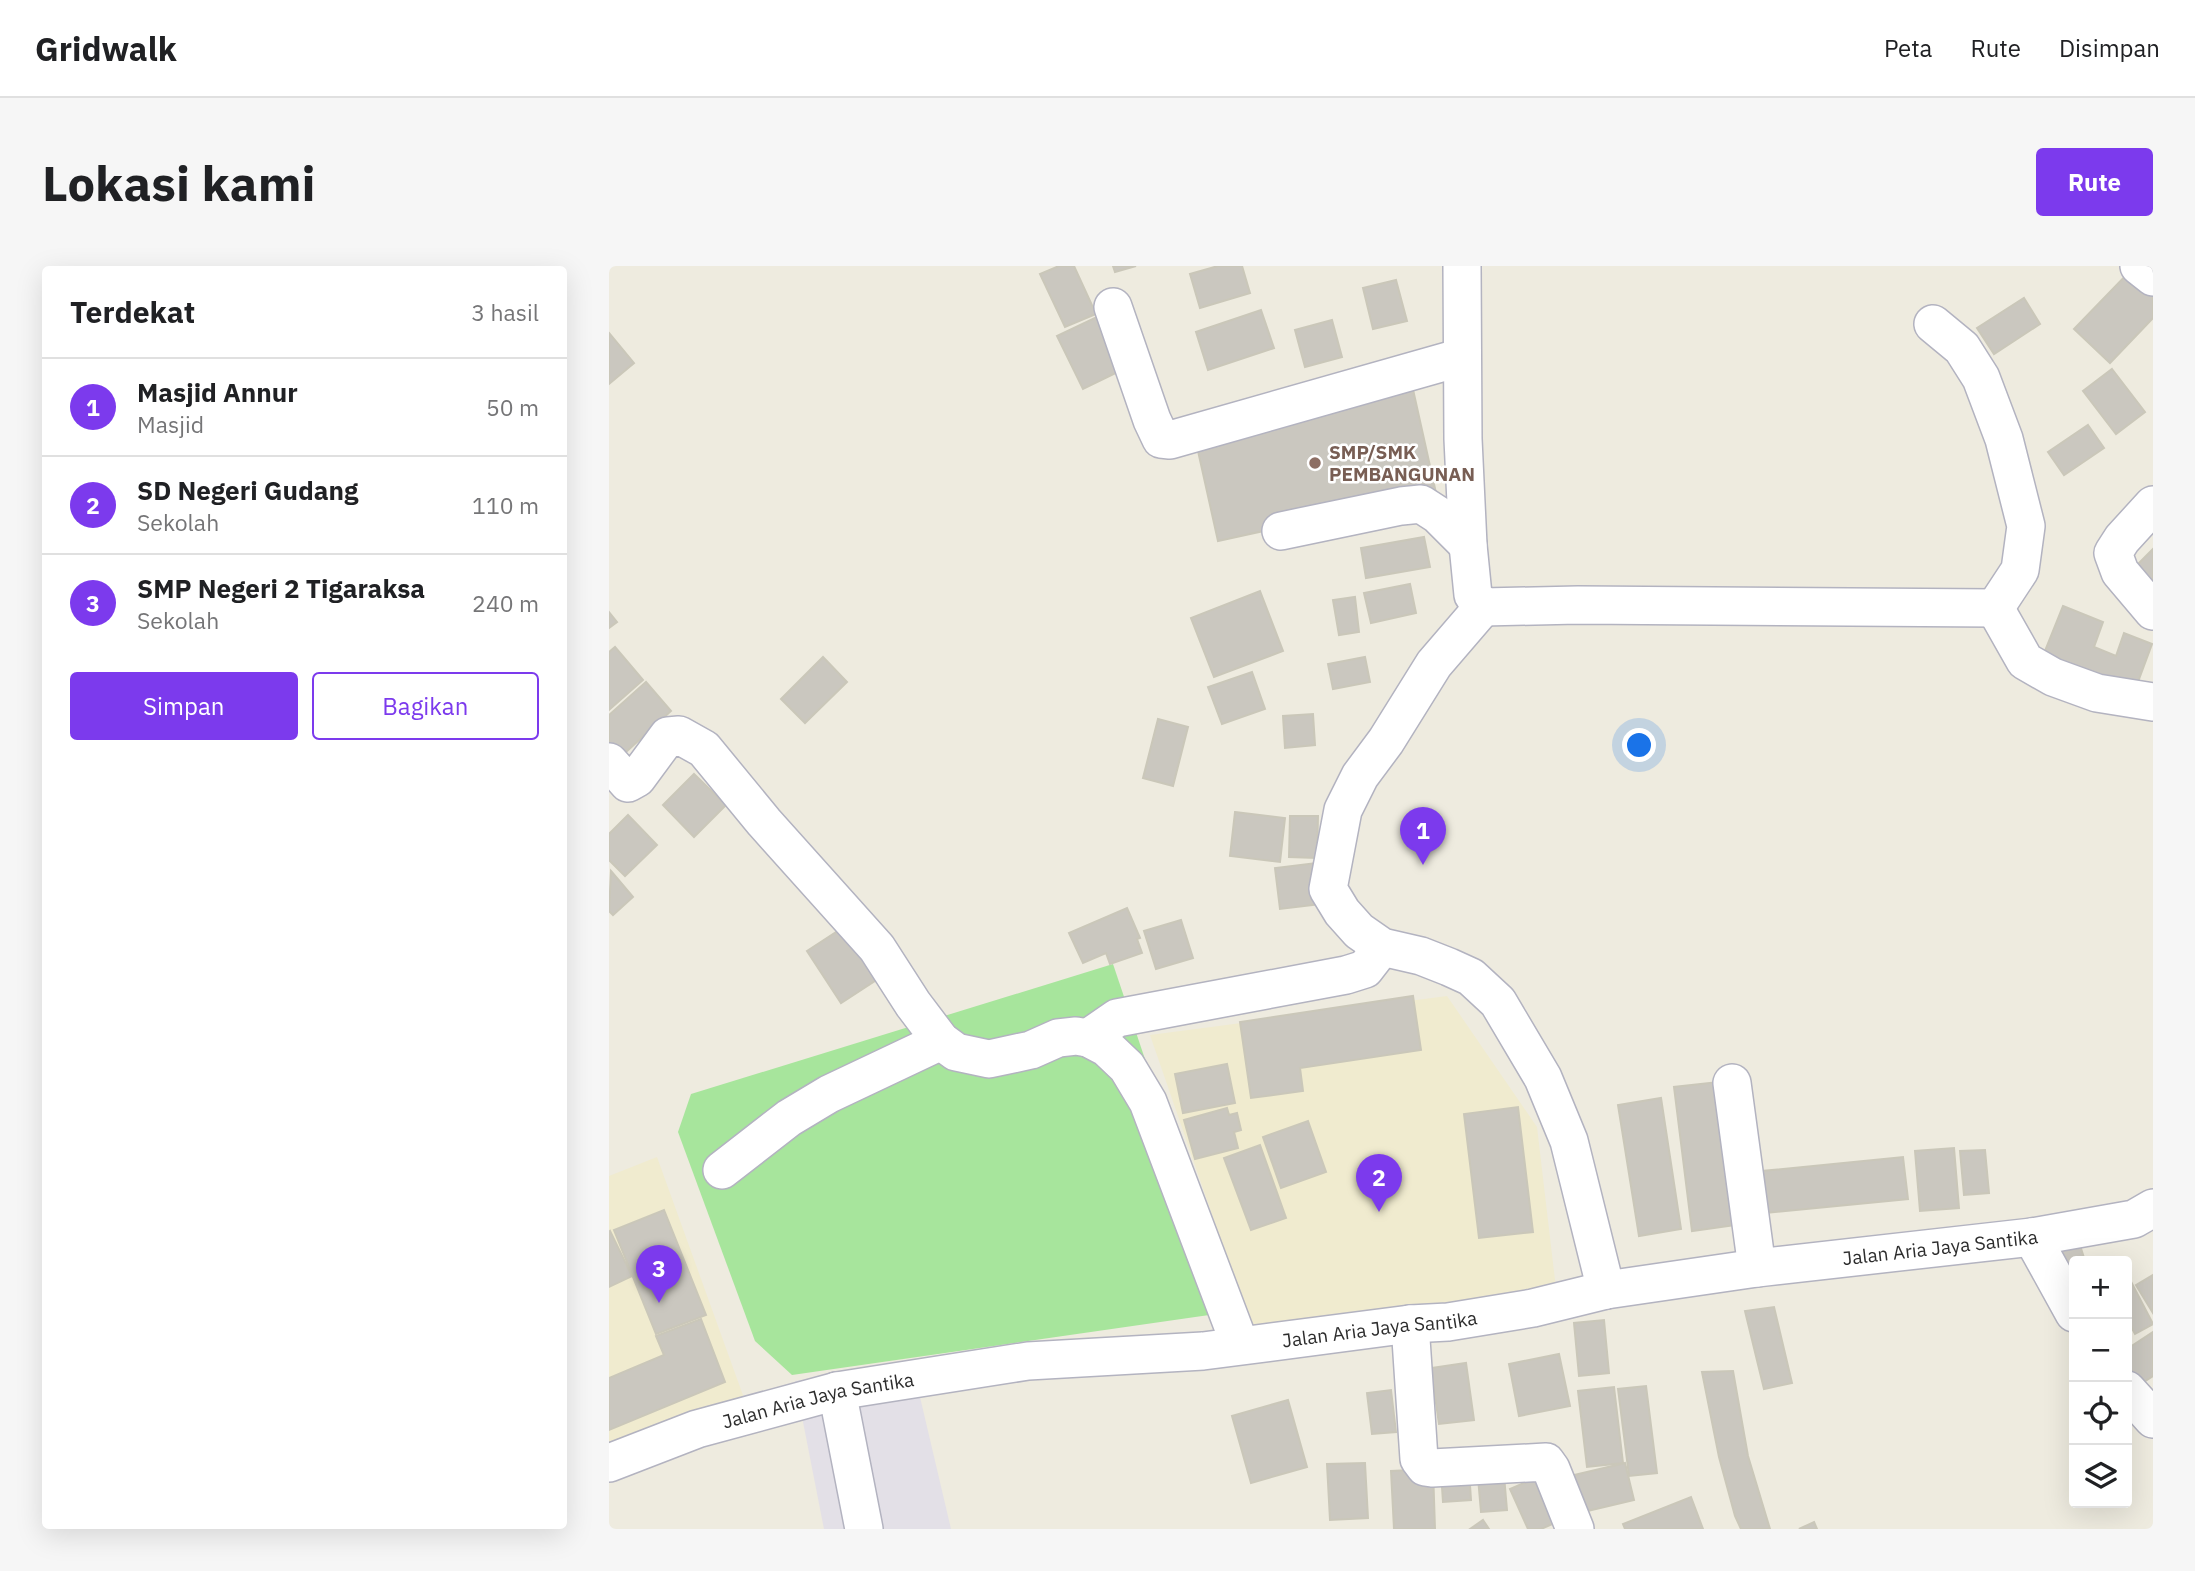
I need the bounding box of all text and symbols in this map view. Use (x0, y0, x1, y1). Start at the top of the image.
text: Gridwalk (35, 27, 177, 70)
text: Peta (1884, 32, 1932, 64)
text: Rute (1970, 32, 2021, 64)
text: Disimpan (2059, 32, 2160, 64)
button: Rute (2036, 148, 2153, 216)
text: Lokasi kami (42, 151, 316, 214)
text: Terdekat (70, 292, 195, 331)
text: 3 hasil (471, 297, 539, 327)
text: Masjid Annur (137, 375, 298, 409)
text: 1 (86, 392, 100, 422)
text: 50 m (486, 392, 539, 422)
text: Masjid (137, 409, 204, 439)
place label: SMP/SMK PEMBANGUNAN (1329, 440, 1475, 486)
marker: SMP/SMK PEMBANGUNAN (1307, 455, 1323, 471)
text: SD Negeri Gudang (137, 473, 358, 507)
text: 2 (86, 490, 100, 520)
text: 110 m (472, 490, 539, 520)
text: Sekolah (137, 507, 219, 537)
text: SMP Negeri 2 Tigaraksa (137, 571, 425, 605)
text: 3 (86, 588, 100, 618)
text: 240 m (472, 588, 539, 618)
text: Sekolah (137, 605, 219, 635)
button: Simpan (70, 672, 298, 740)
button: Bagikan (312, 672, 539, 740)
your location (1622, 728, 1656, 762)
pin: 1 (1400, 807, 1446, 865)
pin: 2 (1356, 1154, 1402, 1212)
street label: Jalan Aria Jaya Santika (1841, 1224, 2040, 1270)
pin: 3 (636, 1245, 682, 1303)
map controls (2069, 1256, 2132, 1508)
button: + (2069, 1256, 2132, 1319)
street label: Jalan Aria Jaya Santika (1281, 1305, 1479, 1353)
button: − (2069, 1319, 2132, 1382)
street label: Jalan Aria Jaya Santika (719, 1367, 916, 1434)
button: locate (2069, 1382, 2132, 1445)
button: layers (2069, 1445, 2132, 1508)

